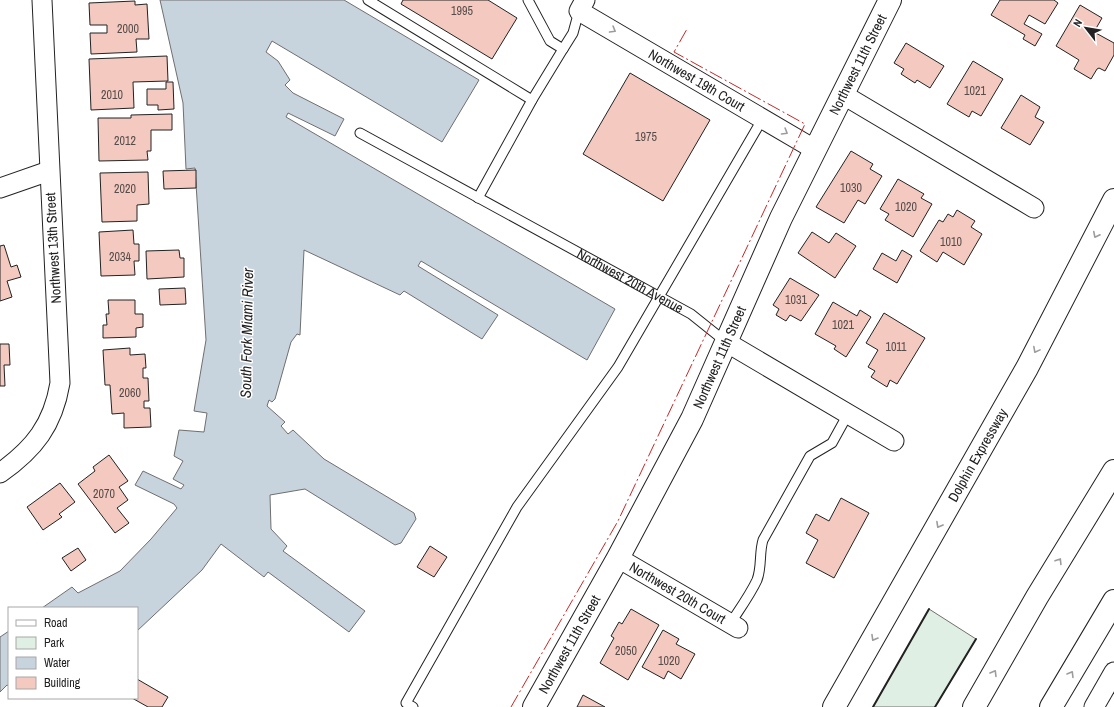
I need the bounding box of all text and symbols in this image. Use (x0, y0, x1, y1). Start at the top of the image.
house number: 1995 (451, 3, 473, 19)
north arrow (1066, 8, 1106, 48)
street label: Northwest 11th Street (825, 11, 890, 118)
text: N (1070, 16, 1085, 29)
house number: 2000 (117, 21, 139, 37)
one-way arrow (609, 26, 616, 33)
street label: Northwest 19th Court (645, 45, 748, 115)
house number: 1021 (964, 83, 986, 99)
house number: 2010 (101, 87, 123, 103)
one-way arrow (781, 127, 788, 134)
house number: 1975 (635, 129, 657, 145)
house number: 2012 (114, 133, 136, 149)
house number: 1030 (840, 180, 862, 196)
house number: 2020 (114, 181, 136, 197)
street label: Northwest 13th Street (41, 192, 65, 304)
house number: 1020 (895, 199, 917, 215)
one-way arrow (1093, 231, 1101, 238)
house number: 1010 (940, 234, 962, 250)
street label: Northwest 20th Avenue (574, 244, 687, 317)
house number: 2034 (109, 249, 131, 265)
water label: South Fork Miami River (235, 267, 258, 398)
house number: 1031 (785, 292, 807, 308)
street label: Northwest 11th Street (689, 303, 750, 411)
house number: 1021 (832, 317, 854, 333)
house number: 1011 (885, 339, 907, 355)
one-way arrow (1033, 346, 1041, 353)
house number: 2060 (119, 385, 141, 401)
street label: Dolphin Expressway (944, 405, 1011, 505)
house number: 2070 (93, 486, 115, 502)
one-way arrow (936, 521, 944, 528)
street label: Northwest 20th Court (626, 558, 729, 628)
one-way arrow (1054, 558, 1062, 565)
street label: Northwest 11th Street (534, 592, 604, 697)
legend (8, 607, 138, 699)
text: Road (44, 615, 68, 631)
one-way arrow (872, 634, 879, 641)
text: Park (44, 635, 64, 651)
house number: 2050 (615, 643, 637, 659)
house number: 1020 (658, 653, 680, 669)
text: Water (44, 655, 71, 671)
one-way arrow (989, 670, 996, 677)
one-way arrow (1066, 671, 1074, 678)
text: Building (44, 675, 81, 691)

